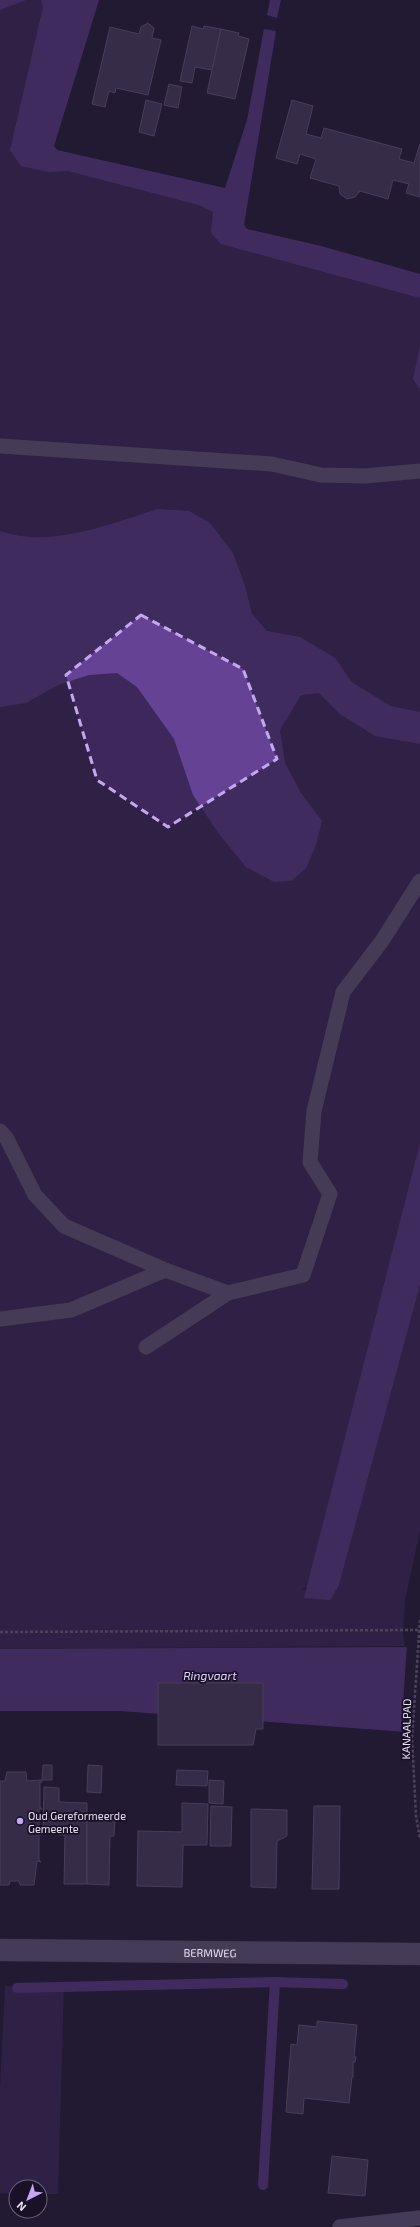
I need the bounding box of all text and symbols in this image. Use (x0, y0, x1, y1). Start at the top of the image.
water label: Ringvaart (183, 1668, 237, 1682)
street label: KANAALPAD (399, 1699, 413, 1759)
place label: Oud Gereformeerde Gemeente (28, 1809, 126, 1835)
marker: Oud Gereformeerde Gemeente (15, 1816, 25, 1826)
street label: BERMWEG (183, 1945, 237, 1959)
north arrow (8, 2179, 48, 2219)
text: N (14, 2199, 28, 2214)

